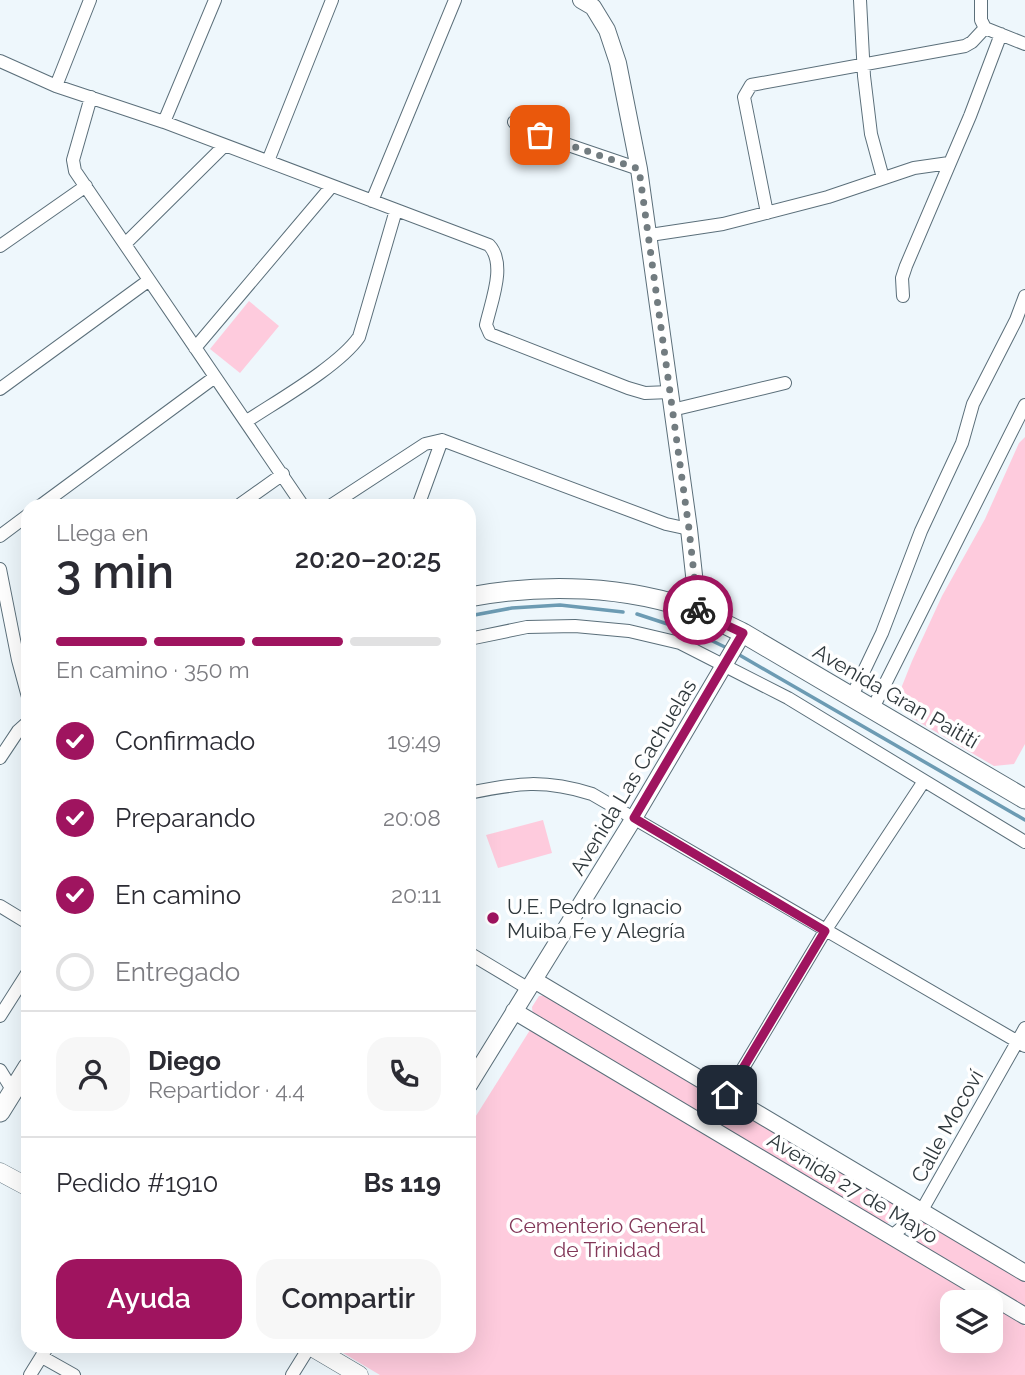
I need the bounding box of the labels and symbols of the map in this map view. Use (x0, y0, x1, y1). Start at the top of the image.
pin (510, 105, 570, 165)
courier (663, 575, 733, 645)
street label: Avenida Gran Paitití (809, 638, 984, 754)
street label: Avenida Las Cachuelas (565, 674, 701, 880)
place label: U.E. Pedro Ignacio Muiba Fe y Alegría (507, 894, 685, 943)
marker: U.E. Pedro Ignacio Muiba Fe y Alegría (485, 910, 501, 926)
pin (697, 1065, 757, 1125)
street label: Calle Mocoví (906, 1065, 988, 1187)
street label: Avenida 27 de Mayo (763, 1127, 943, 1249)
park label: Cementerio General de Trinidad (509, 1213, 705, 1262)

